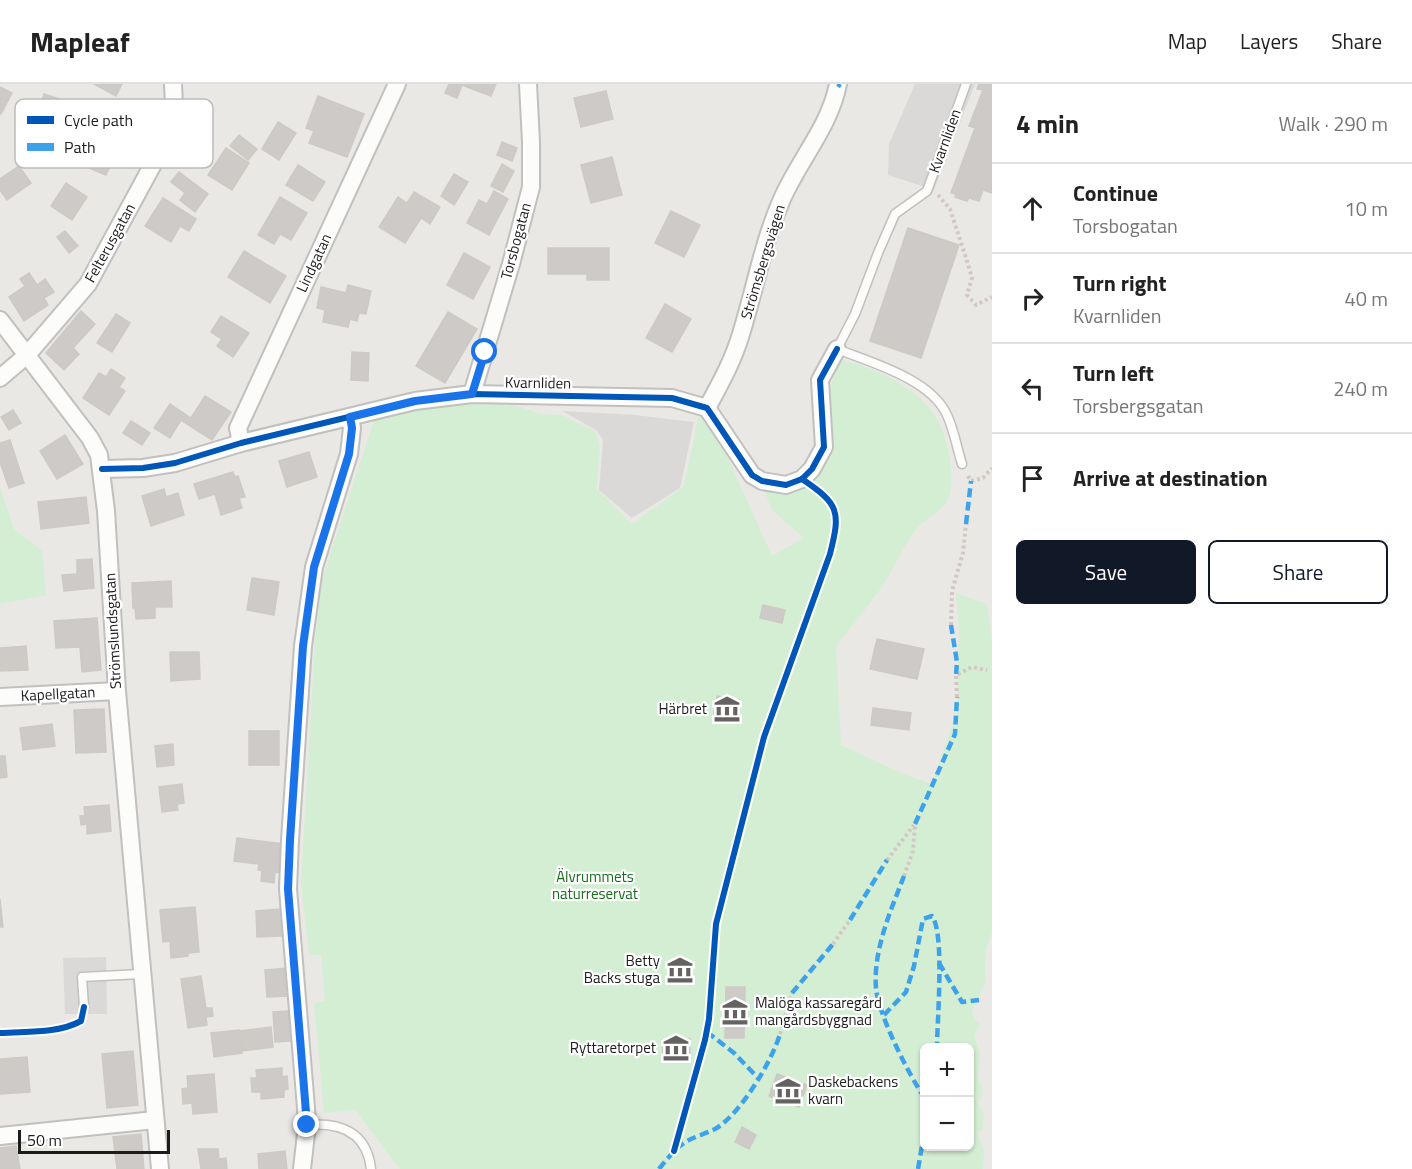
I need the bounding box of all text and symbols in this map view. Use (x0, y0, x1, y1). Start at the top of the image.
text: Mapleaf (30, 20, 130, 63)
text: Map (1168, 25, 1207, 57)
text: Layers (1240, 25, 1298, 57)
text: Share (1331, 25, 1382, 57)
legend (15, 99, 213, 168)
text: 4 min (1016, 104, 1079, 143)
street label: Kvarnliden (922, 106, 967, 176)
text: Cycle path (64, 108, 133, 132)
text: Walk · 290 m (1279, 108, 1388, 139)
text: Path (64, 135, 96, 159)
text: Continue (1073, 176, 1158, 210)
icon: ahead (1016, 192, 1049, 225)
text: 10 m (1344, 193, 1388, 224)
street label: Felterusgatan (78, 199, 141, 287)
street label: Torsbogatan (494, 200, 537, 282)
street label: Strömsbergsvägen (734, 202, 791, 322)
text: Torsbogatan (1073, 210, 1178, 241)
street label: Lindgatan (290, 230, 337, 296)
text: Turn right (1073, 266, 1167, 300)
icon: right (1016, 282, 1049, 315)
text: 40 m (1344, 283, 1388, 314)
text: Kvarnliden (1073, 300, 1161, 331)
route start (471, 338, 497, 364)
text: Turn left (1073, 356, 1154, 390)
street label: Kvarnliden (505, 370, 571, 395)
icon: left (1016, 372, 1049, 405)
text: 240 m (1333, 373, 1388, 404)
text: Torsbergsgatan (1073, 390, 1203, 421)
text: Arrive at destination (1073, 461, 1268, 495)
icon: arrive (1016, 462, 1049, 495)
button: Save (1016, 540, 1196, 604)
button: Share (1208, 540, 1388, 604)
street label: Strömslundsgatan (98, 572, 127, 690)
street label: Kapellgatan (20, 680, 96, 707)
museum icon: Härbret (712, 694, 742, 724)
place label: Härbret (658, 697, 708, 720)
park label: Älvrummets naturreservat (552, 865, 639, 905)
place label: Betty Backs stuga (584, 949, 660, 989)
museum icon: Betty Backs stuga (665, 955, 695, 985)
place label: Malöga kassaregård mangårdsbyggnad (755, 991, 882, 1031)
museum icon: Malöga kassaregård mangårdsbyggnad (720, 997, 750, 1027)
museum icon: Ryttaretorpet (661, 1033, 691, 1063)
place label: Ryttaretorpet (570, 1036, 657, 1059)
map controls (920, 1043, 974, 1151)
button: + (920, 1043, 974, 1097)
place label: Daskebackens kvarn (808, 1070, 898, 1110)
museum icon: Daskebackens kvarn (773, 1076, 803, 1106)
button: − (920, 1097, 974, 1151)
route end (293, 1111, 319, 1137)
scale bar (18, 1127, 170, 1154)
text: 50 m (27, 1128, 62, 1152)

